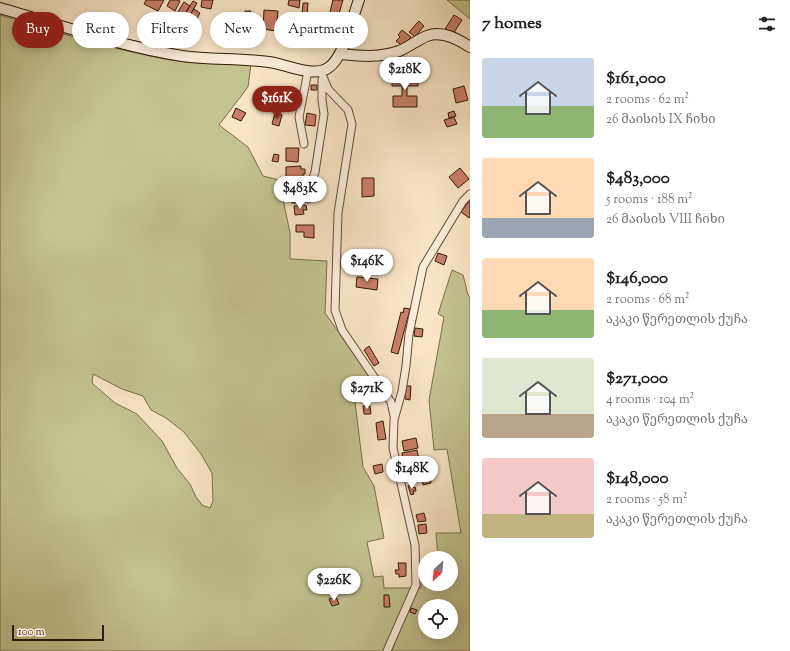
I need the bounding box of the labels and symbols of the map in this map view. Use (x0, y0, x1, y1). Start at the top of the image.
pin: $218K (377, 57, 433, 91)
pin: $161K (249, 86, 305, 120)
pin: $483K (272, 176, 328, 210)
pin: $146K (339, 249, 395, 283)
pin: $271K (339, 376, 395, 410)
pin: $148K (384, 456, 440, 490)
north arrow (418, 551, 458, 591)
pin: $226K (306, 568, 362, 602)
scale bar (12, 623, 104, 642)

